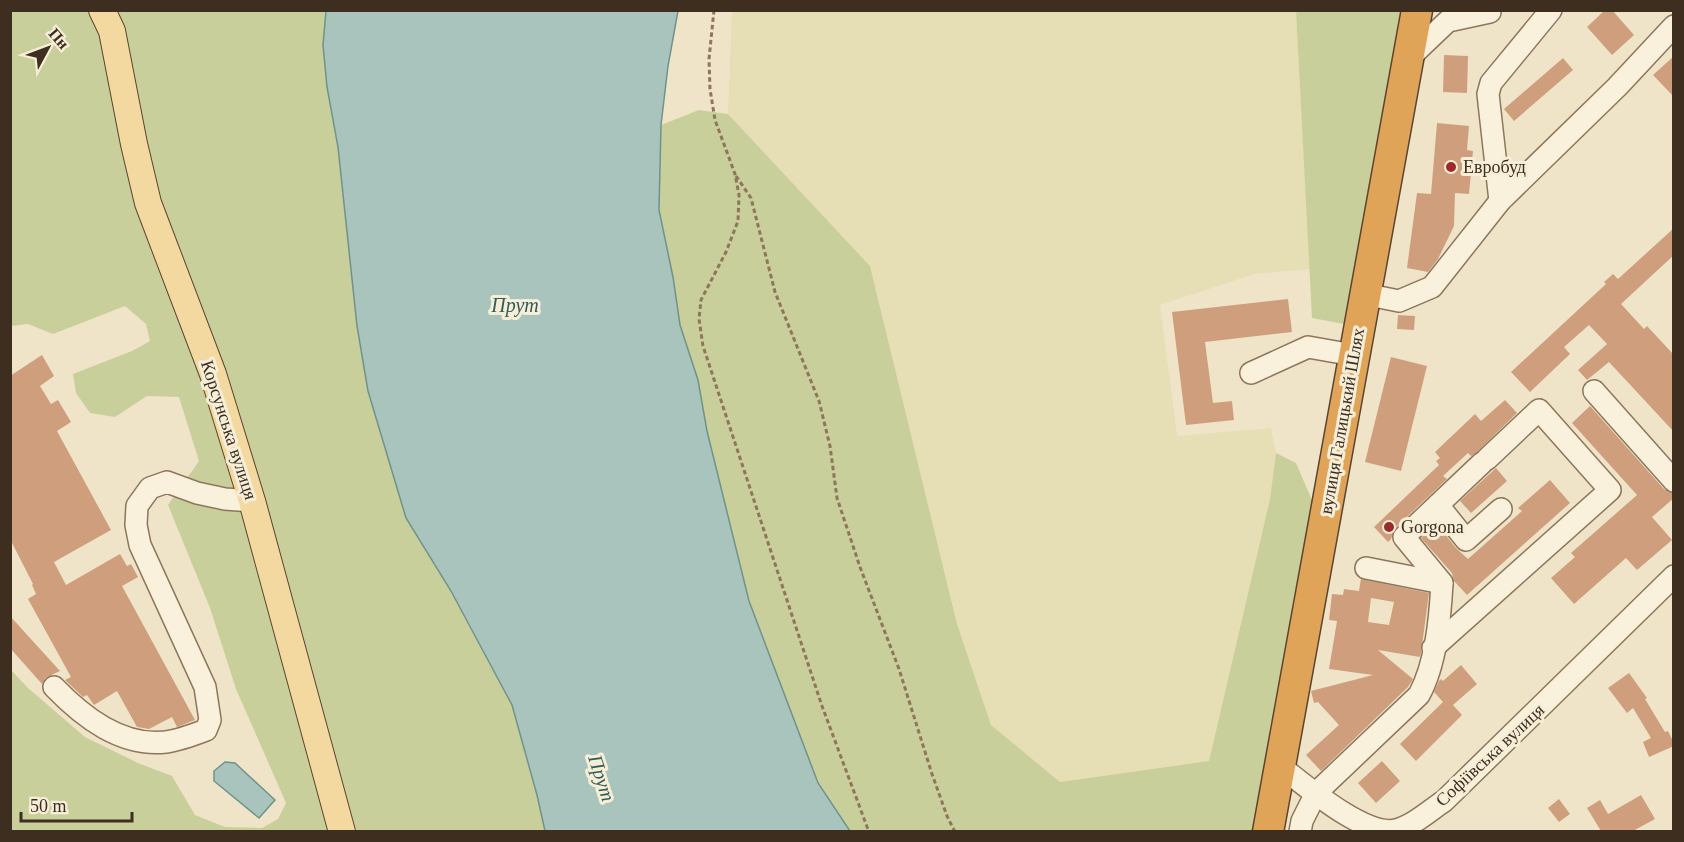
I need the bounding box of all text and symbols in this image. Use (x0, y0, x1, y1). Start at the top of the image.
north arrow (18, 18, 78, 78)
text: Пн (45, 25, 72, 52)
place label: Евробуд (1463, 157, 1526, 177)
marker: Евробуд (1444, 160, 1458, 174)
water label: Прут (490, 294, 539, 317)
street label: вулиця Галицький Шлях (1316, 326, 1368, 516)
street label: Корсунська вулиця (197, 358, 261, 502)
place label: Gorgona (1401, 517, 1464, 537)
marker: Gorgona (1382, 520, 1396, 534)
street label: Софіївська вулиця (1432, 700, 1548, 810)
water label: Прут (583, 751, 620, 804)
scale bar (21, 785, 132, 823)
text: 50 m (30, 796, 67, 816)

